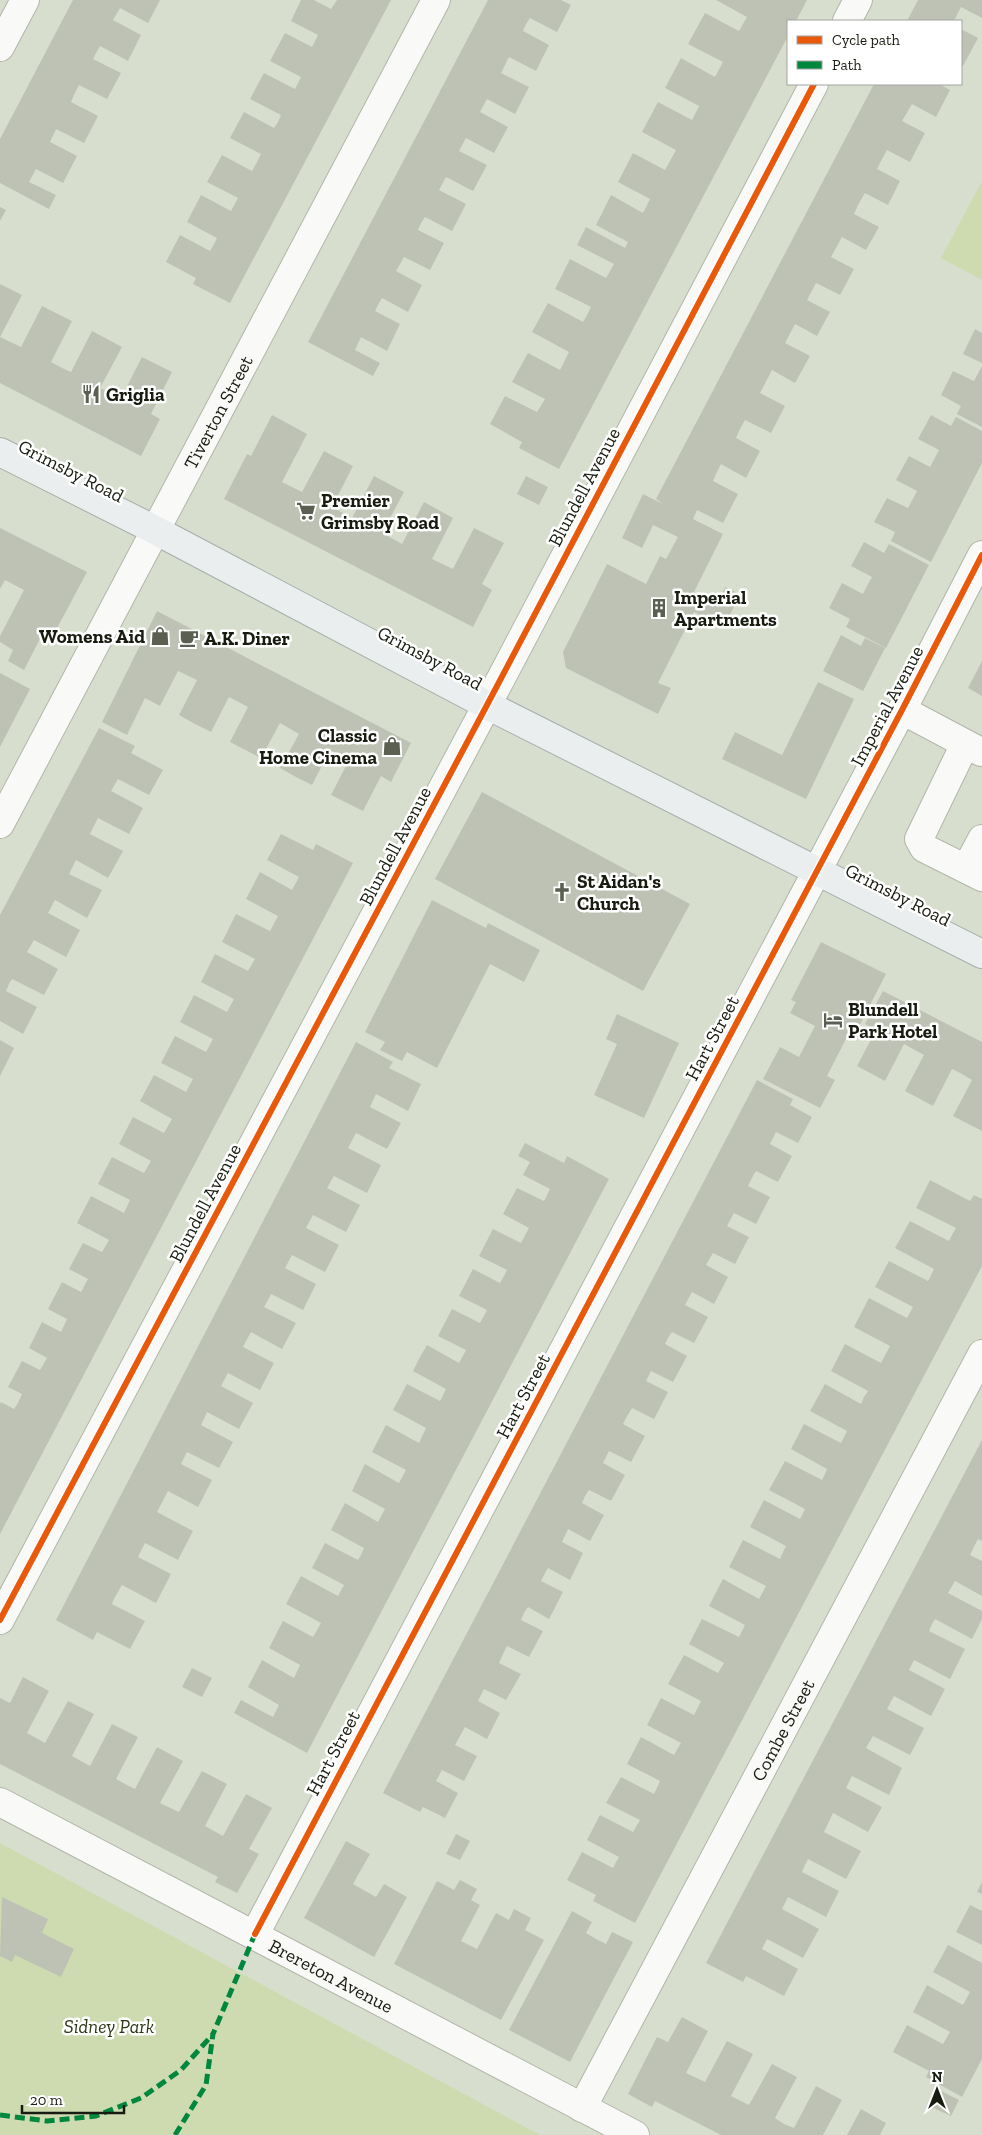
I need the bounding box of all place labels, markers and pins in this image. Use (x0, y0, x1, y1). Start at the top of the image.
restaurant icon: Griglia (80, 383, 102, 405)
place label: Griglia (106, 383, 165, 406)
place label: Premier Grimsby Road (321, 489, 439, 534)
supermarket icon: Premier Grimsby Road (295, 500, 317, 522)
place label: Imperial Apartments (674, 586, 777, 631)
building icon: Imperial Apartments (648, 597, 670, 619)
place label: Womens Aid (39, 625, 145, 648)
shop icon: Womens Aid (149, 625, 171, 647)
cafe icon: A.K. Diner (178, 627, 200, 649)
place label: A.K. Diner (204, 627, 290, 650)
place label: Classic Home Cinema (259, 724, 377, 769)
shop icon: Classic Home Cinema (381, 735, 403, 757)
place label: St Aidan's Church (577, 870, 661, 915)
church icon: St Aidan's Church (551, 881, 573, 903)
place label: Blundell Park Hotel (848, 998, 938, 1043)
hotel icon: Blundell Park Hotel (822, 1009, 844, 1031)

